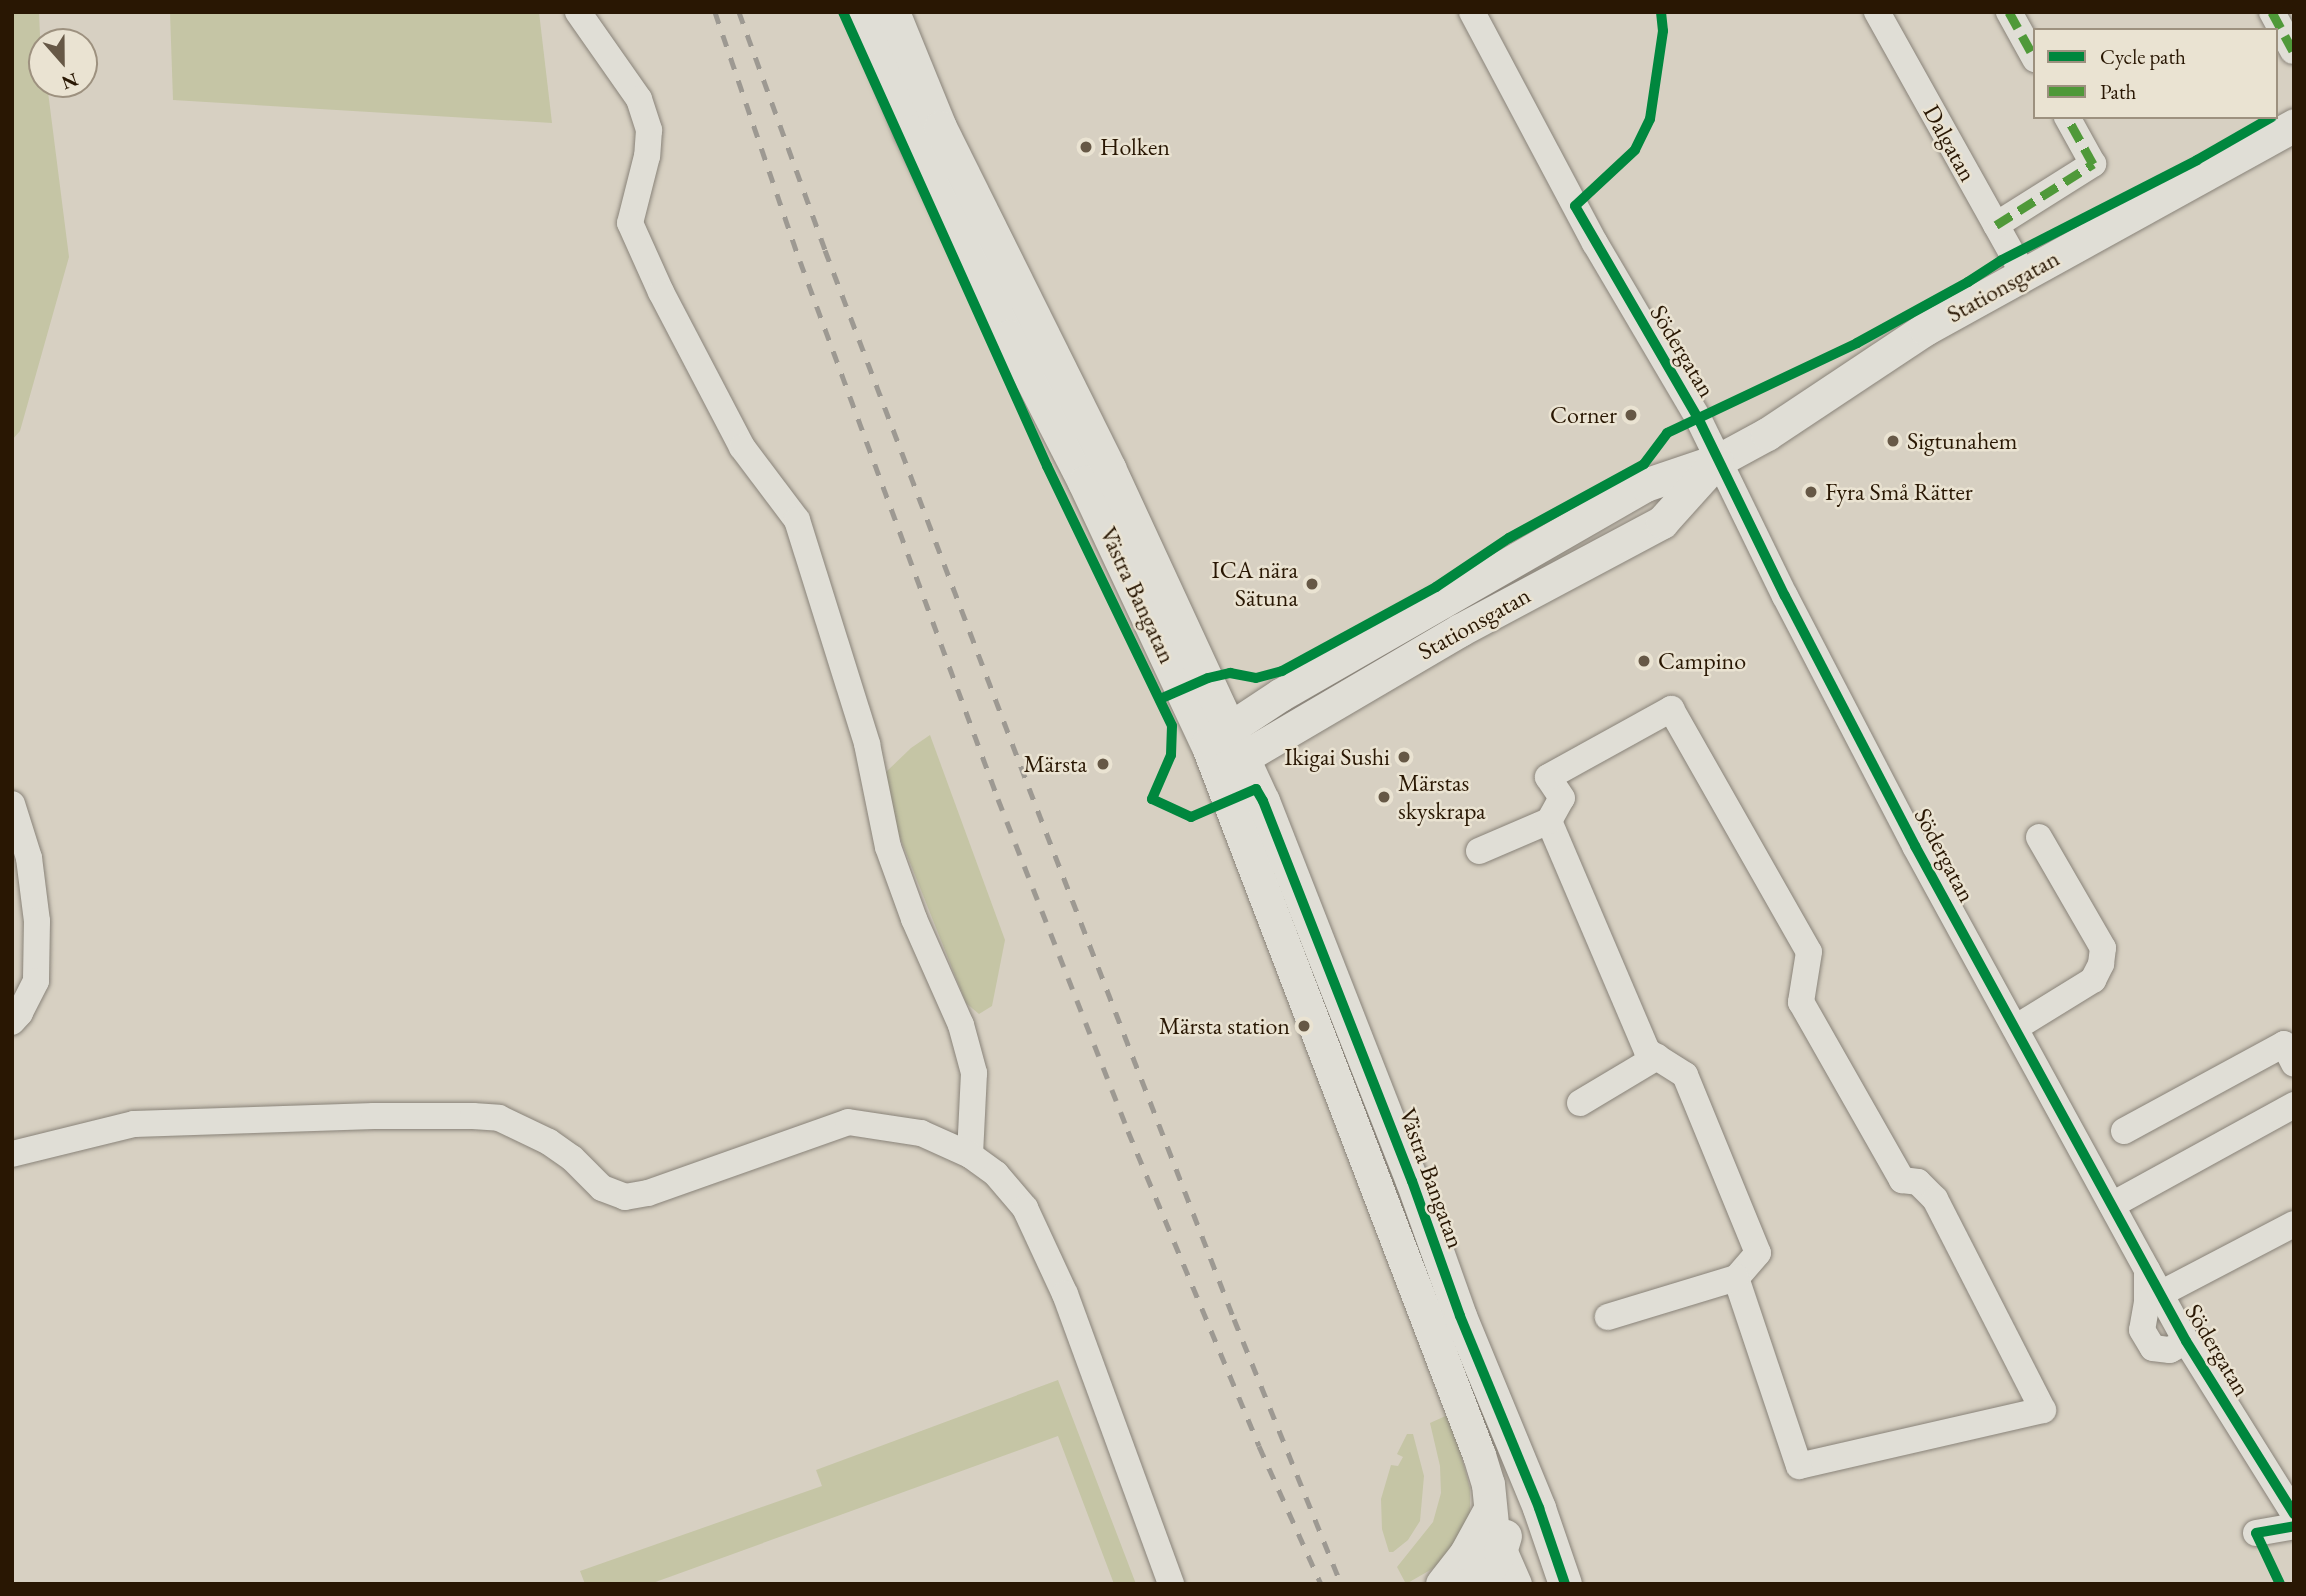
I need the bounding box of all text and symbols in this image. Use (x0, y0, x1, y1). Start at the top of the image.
north arrow (28, 28, 98, 98)
legend (2033, 28, 2278, 119)
text: Cycle path (2100, 43, 2186, 70)
text: N (58, 67, 82, 96)
text: Path (2100, 78, 2136, 105)
street label: Dalgatan (1917, 100, 1983, 186)
place label: Holken (1100, 133, 1170, 161)
marker: Holken (1078, 139, 1094, 155)
street label: Stationsgatan (1942, 243, 2064, 329)
street label: Södergatan (1644, 300, 1722, 402)
place label: Corner (1550, 401, 1617, 429)
marker: Corner (1623, 407, 1639, 423)
place label: Sigtunahem (1907, 427, 2017, 455)
marker: Sigtunahem (1885, 433, 1901, 449)
place label: Fyra Små Rätter (1825, 478, 1973, 506)
marker: Fyra Små Rätter (1803, 484, 1819, 500)
street label: Västra Bangatan (1094, 522, 1182, 668)
place label: ICA nära Sätuna (1212, 556, 1298, 612)
marker: ICA nära Sätuna (1304, 576, 1320, 592)
street label: Stationsgatan (1413, 580, 1535, 666)
place label: Campino (1658, 647, 1746, 675)
marker: Campino (1636, 653, 1652, 669)
place label: Ikigai Sushi (1284, 743, 1390, 771)
marker: Ikigai Sushi (1396, 749, 1412, 765)
place label: Märsta (1023, 750, 1087, 778)
marker: Märsta (1093, 754, 1113, 774)
place label: Märstas skyskrapa (1398, 769, 1486, 825)
marker: Märstas skyskrapa (1376, 789, 1392, 805)
street label: Södergatan (1908, 803, 1982, 907)
place label: Märsta station (1159, 1012, 1290, 1040)
marker: Märsta station (1296, 1018, 1312, 1034)
street label: Västra Bangatan (1393, 1104, 1471, 1252)
street label: Södergatan (2179, 1299, 2257, 1401)

